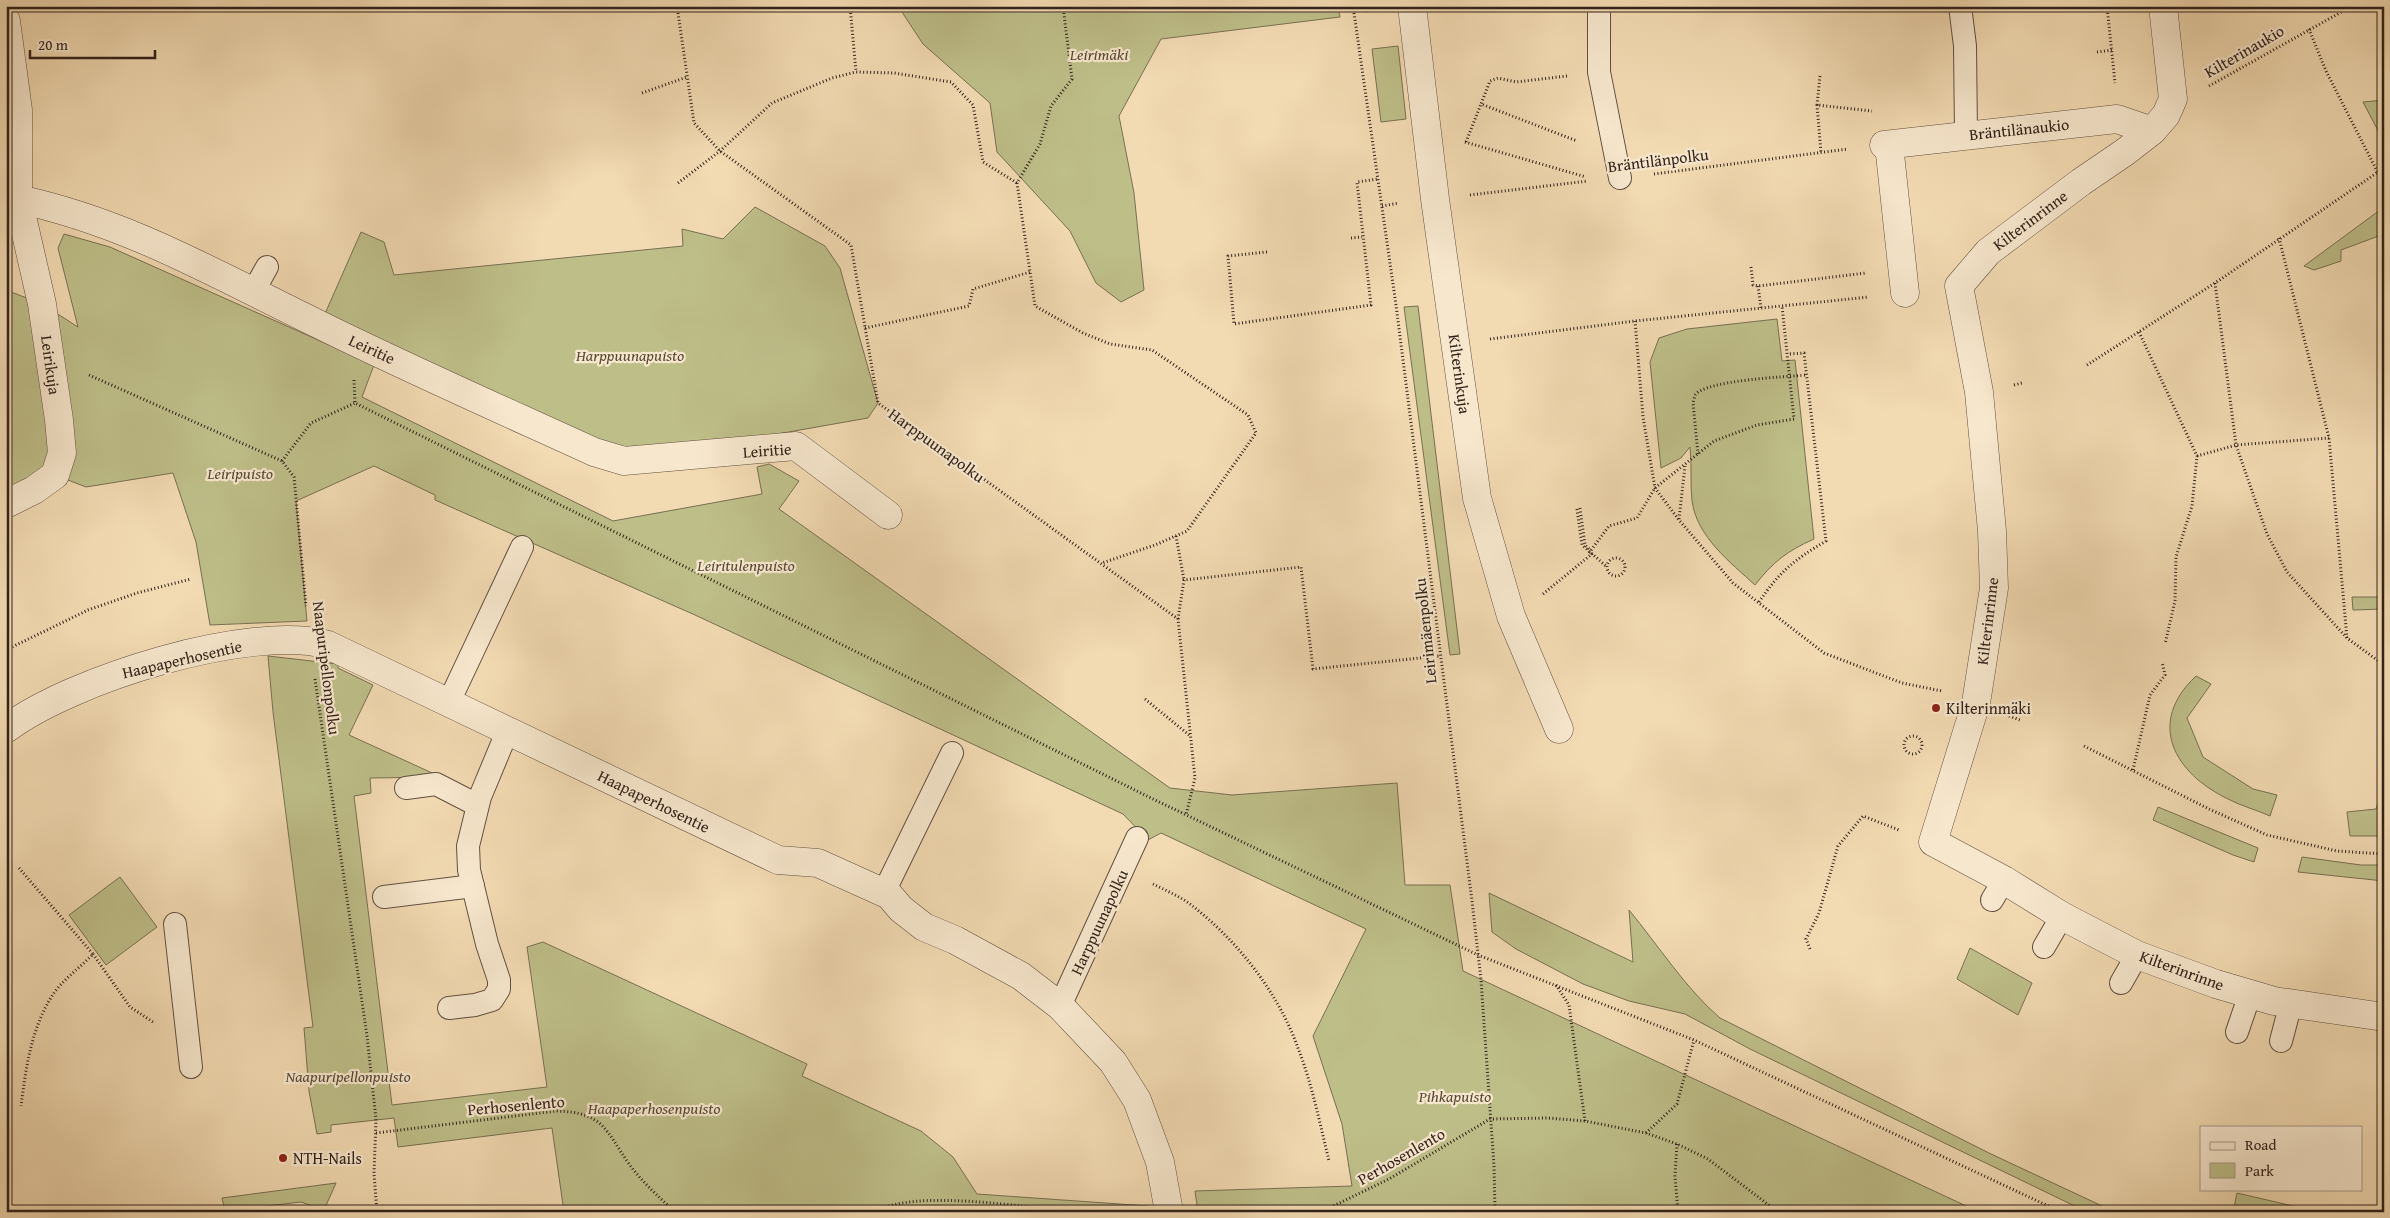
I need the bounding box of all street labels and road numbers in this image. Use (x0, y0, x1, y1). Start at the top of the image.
street label: Kilterinaukio (2200, 18, 2288, 84)
street label: Bräntilänaukio (1968, 112, 2070, 146)
street label: Bräntilänpolku (1606, 142, 1710, 178)
street label: Kilterinrinne (1988, 184, 2072, 256)
street label: Leiritie (345, 328, 399, 370)
street label: Kilterinkuja (1443, 333, 1478, 416)
street label: Leirikuja (35, 334, 67, 397)
street label: Harppuunapolku (884, 402, 990, 488)
street label: Leiritie (742, 436, 792, 464)
street label: Kilterinrinne (1970, 576, 2004, 666)
street label: Leirimäenpolku (1407, 577, 1442, 685)
street label: Naapuripellonpolku (307, 600, 347, 736)
street label: Haapaperhosentie (120, 634, 244, 684)
street label: Haapaperhosentie (594, 763, 714, 839)
street label: Harppuunapolku (1064, 865, 1134, 979)
street label: Kilterinrinne (2136, 944, 2228, 996)
street label: Perhosenlento (466, 1089, 566, 1121)
street label: Perhosenlento (1353, 1121, 1449, 1191)

